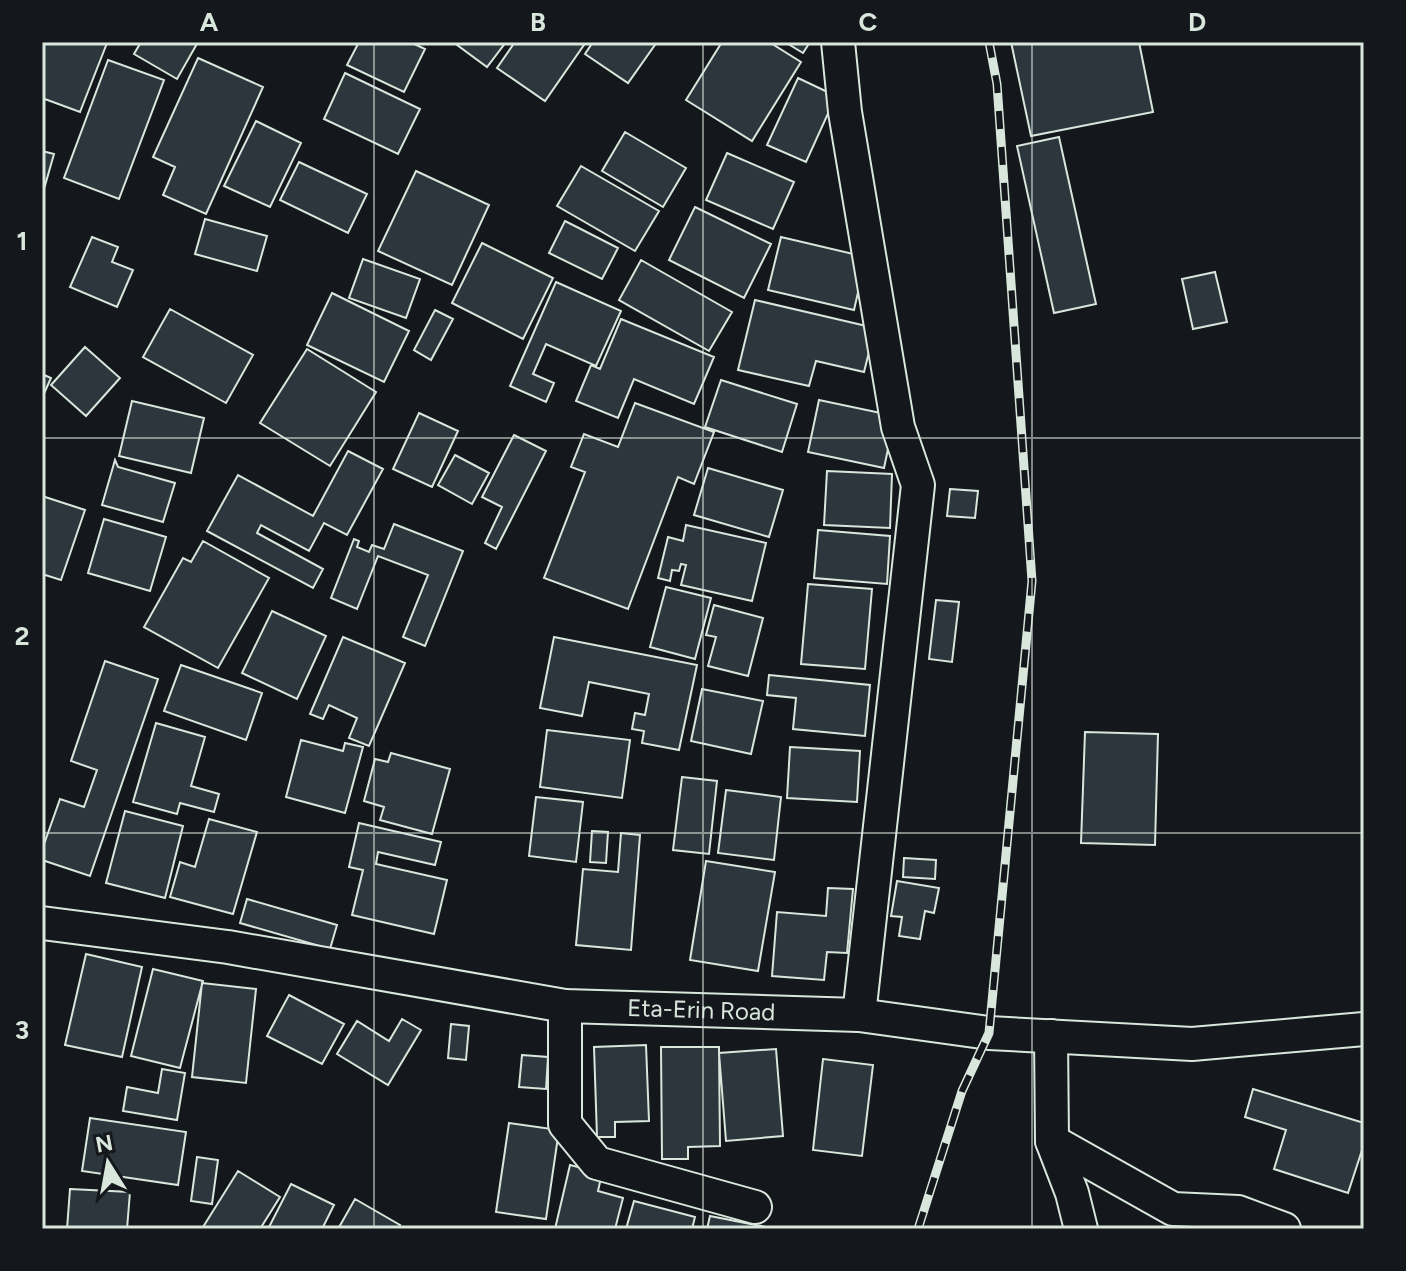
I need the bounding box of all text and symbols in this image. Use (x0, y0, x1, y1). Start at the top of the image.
text: A (200, 6, 219, 38)
text: B (530, 6, 546, 38)
text: C (859, 6, 878, 38)
text: D (1188, 6, 1206, 38)
text: 1 (17, 225, 27, 257)
text: 2 (14, 620, 30, 652)
street label: Eta-Erin Road (627, 993, 776, 1026)
text: 3 (15, 1014, 29, 1046)
north arrow (68, 1123, 148, 1203)
text: N (93, 1129, 115, 1159)

